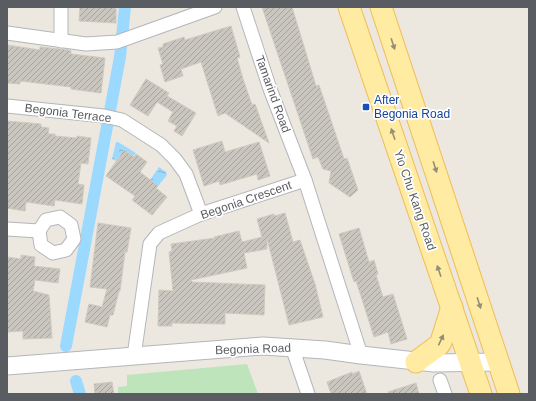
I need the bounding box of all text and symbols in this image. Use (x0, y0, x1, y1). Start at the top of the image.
one-way arrow (391, 38, 397, 50)
street label: Tamarind Road (253, 53, 293, 135)
place label: After Begonia Road (374, 93, 450, 121)
street label: Begonia Terrace (24, 101, 112, 125)
marker: After Begonia Road (361, 102, 371, 112)
one-way arrow (389, 128, 395, 140)
street label: Yio Chu Kang Road (391, 148, 439, 252)
one-way arrow (432, 162, 438, 174)
street label: Begonia Crescent (199, 178, 294, 222)
one-way arrow (436, 264, 442, 276)
one-way arrow (476, 297, 482, 309)
one-way arrow (438, 334, 444, 346)
street label: Begonia Road (215, 341, 291, 357)

